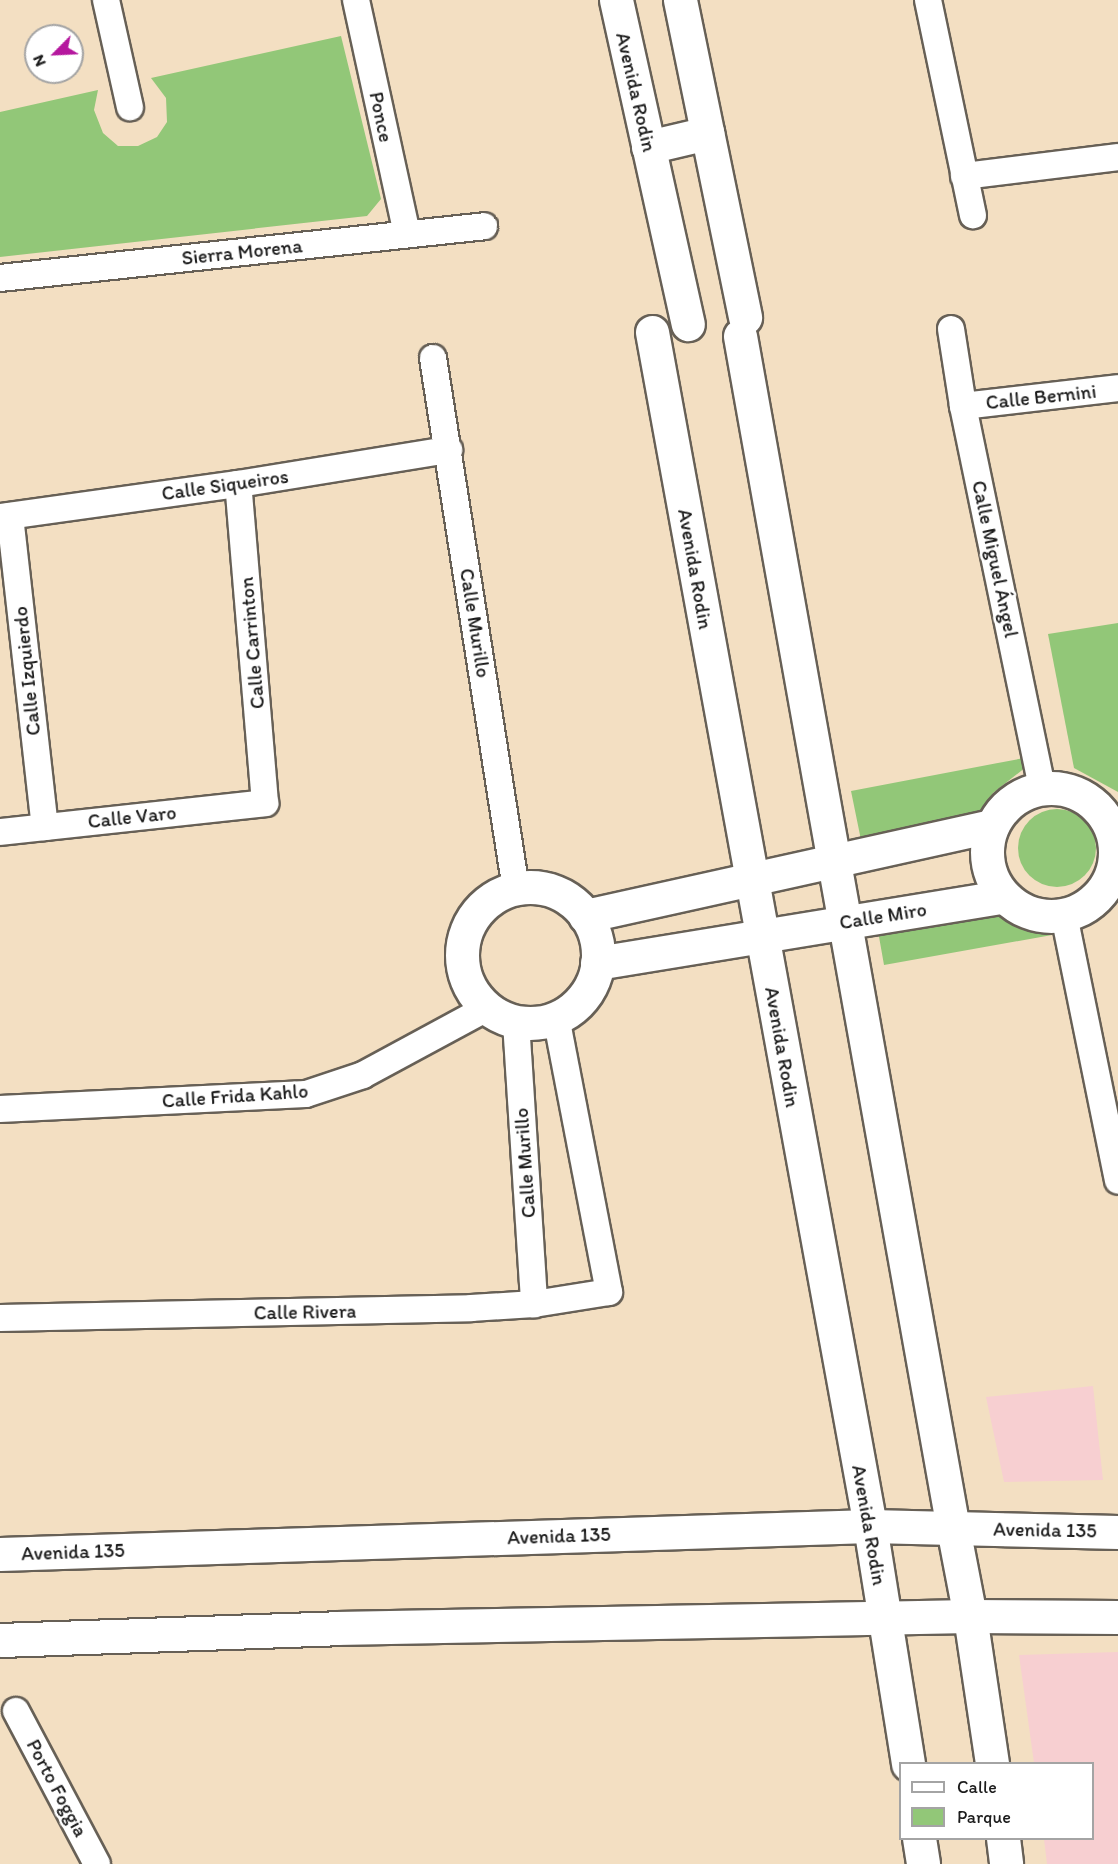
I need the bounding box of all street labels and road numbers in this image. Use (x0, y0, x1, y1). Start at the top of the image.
street label: Avenida Rodin (611, 30, 661, 154)
street label: Ponce (364, 90, 398, 144)
street label: Sierra Morena (181, 234, 303, 270)
street label: Calle Bernini (984, 379, 1098, 415)
street label: Calle Siqueiros (160, 464, 290, 506)
street label: Calle Miguel Ángel (967, 478, 1023, 640)
street label: Avenida Rodin (673, 507, 717, 631)
street label: Calle Murillo (455, 567, 495, 679)
street label: Calle Carrinton (234, 576, 270, 710)
street label: Calle Izquierdo (8, 605, 46, 737)
street label: Calle Varo (87, 800, 177, 834)
street label: Calle Miro (838, 897, 928, 935)
street label: Avenida Rodin (760, 985, 804, 1109)
street label: Calle Frida Kahlo (161, 1079, 309, 1113)
street label: Calle Murillo (509, 1107, 541, 1219)
street label: Calle Rivera (254, 1299, 356, 1325)
street label: Avenida Rodin (847, 1463, 891, 1587)
street label: Avenida 135 (993, 1517, 1097, 1543)
street label: Avenida 135 (507, 1522, 611, 1550)
street label: Avenida 135 (21, 1538, 125, 1566)
street label: Porto Foggia (21, 1735, 93, 1841)

